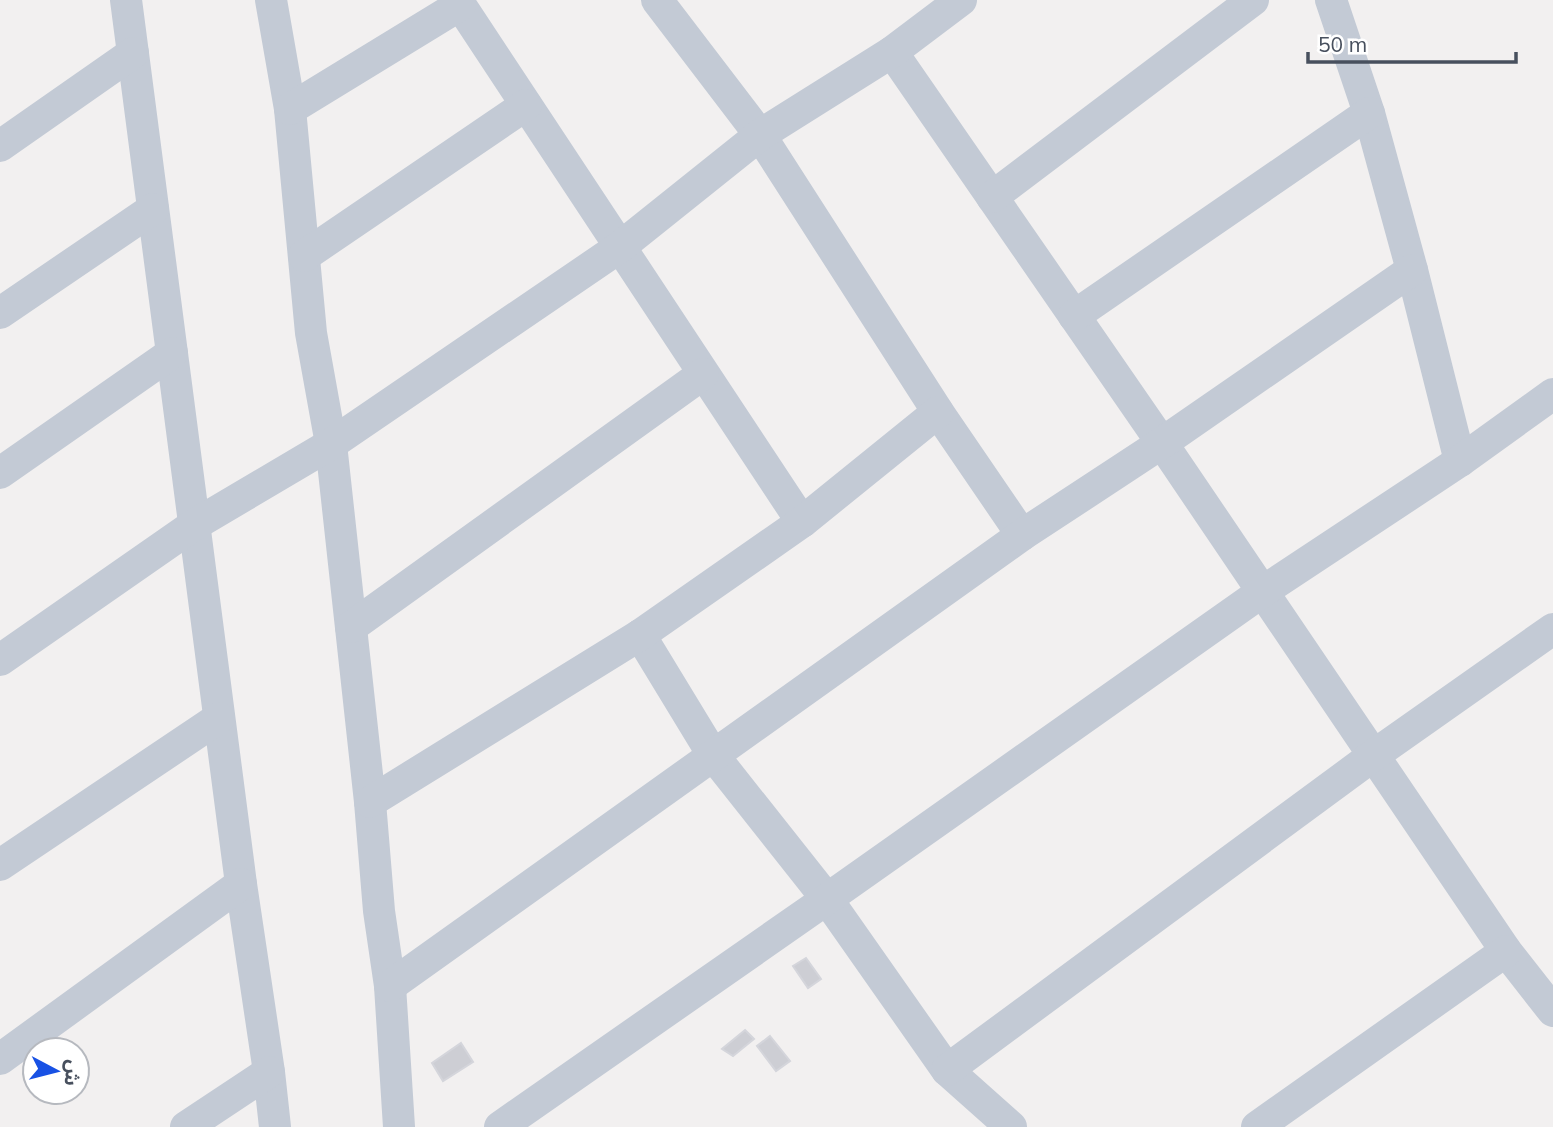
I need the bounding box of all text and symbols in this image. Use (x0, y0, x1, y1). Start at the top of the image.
scale bar (1308, 21, 1516, 65)
text: 50 m (1318, 31, 1367, 57)
north arrow (21, 1036, 91, 1106)
text: ش (59, 1059, 86, 1087)

